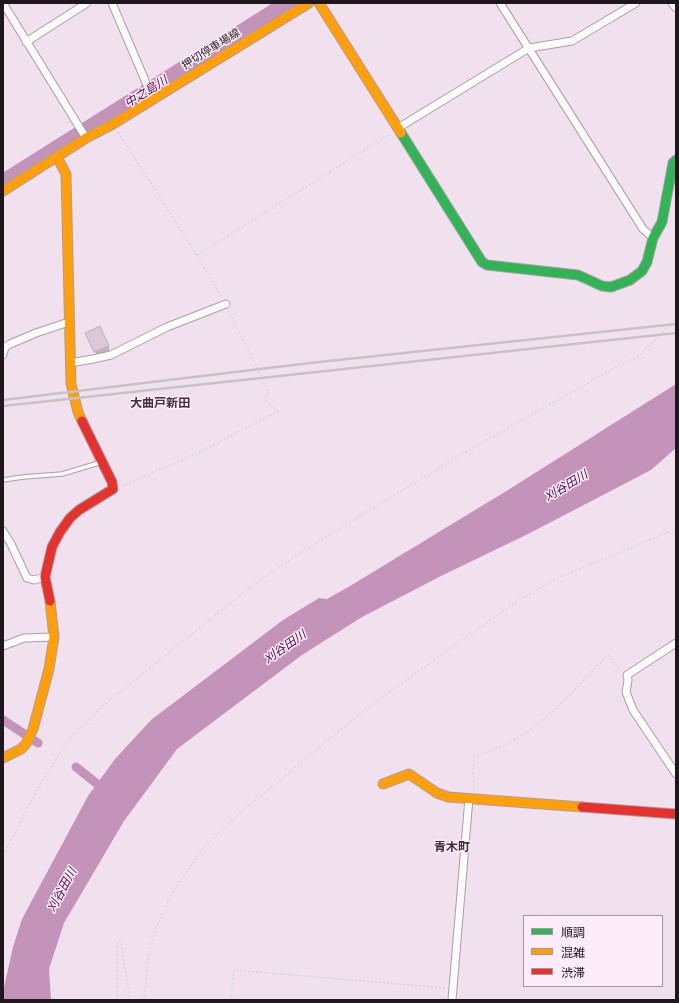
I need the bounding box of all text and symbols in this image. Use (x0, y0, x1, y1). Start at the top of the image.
street label: 押切停車場線 (180, 26, 242, 72)
water label: 中之島川 (122, 73, 170, 111)
district label: 大曲戸新田 (130, 396, 190, 410)
water label: 刈谷田川 (542, 467, 590, 505)
water label: 刈谷田川 (261, 627, 309, 667)
district label: 青木町 (434, 840, 470, 854)
water label: 刈谷田川 (44, 865, 80, 915)
legend (523, 915, 663, 987)
text: 順調 (561, 925, 585, 940)
text: 混雑 (561, 945, 585, 960)
text: 渋滞 (561, 965, 585, 980)

